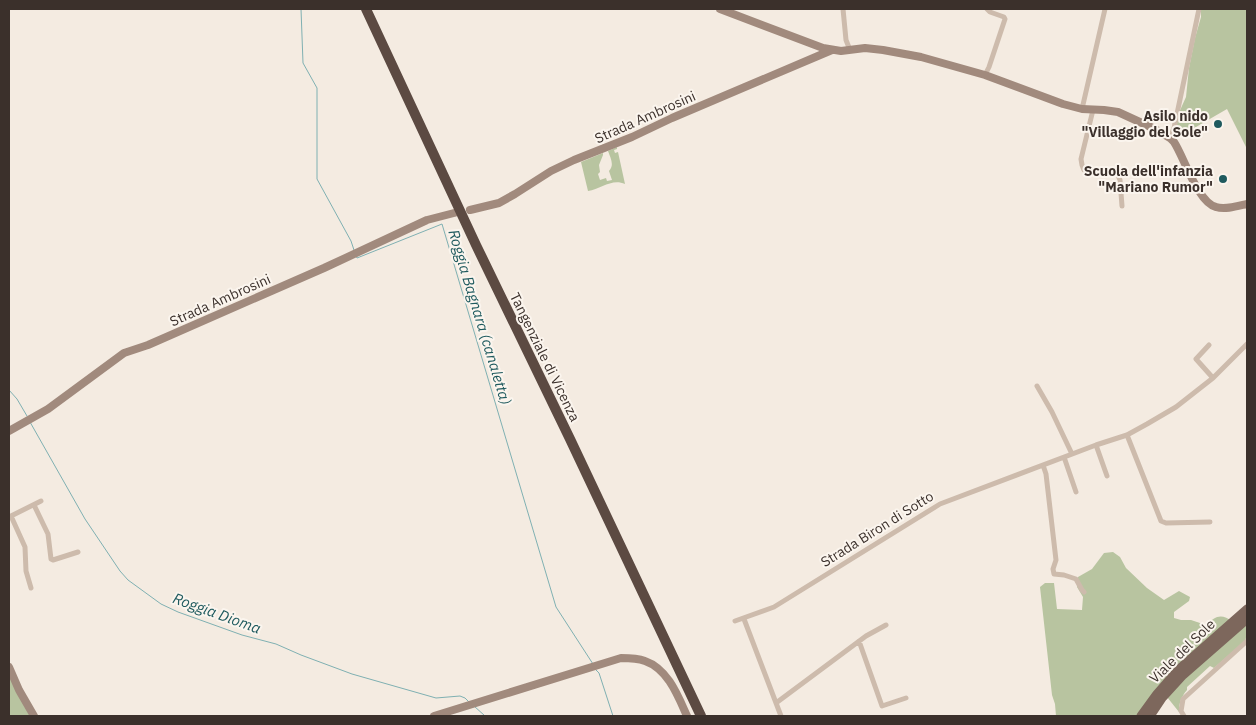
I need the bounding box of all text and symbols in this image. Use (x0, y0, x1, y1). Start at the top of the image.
street label: Strada Ambrosini (592, 87, 698, 147)
place label: Asilo nido "Villaggio del Sole" (1081, 107, 1208, 141)
marker: Asilo nido "Villaggio del Sole" (1212, 118, 1224, 130)
place label: Scuola dell'infanzia "Mariano Rumor" (1084, 162, 1213, 196)
marker: Scuola dell'infanzia "Mariano Rumor" (1217, 173, 1229, 185)
water label: Roggia Bagnara (canaletta) (444, 227, 516, 407)
street label: Strada Ambrosini (167, 270, 273, 330)
street label: Tangenziale di Vicenza (506, 290, 584, 425)
street label: Strada Biron di Sotto (817, 487, 937, 571)
water label: Roggia Dioma (170, 588, 264, 638)
street label: Viale del Sole (1145, 615, 1219, 687)

